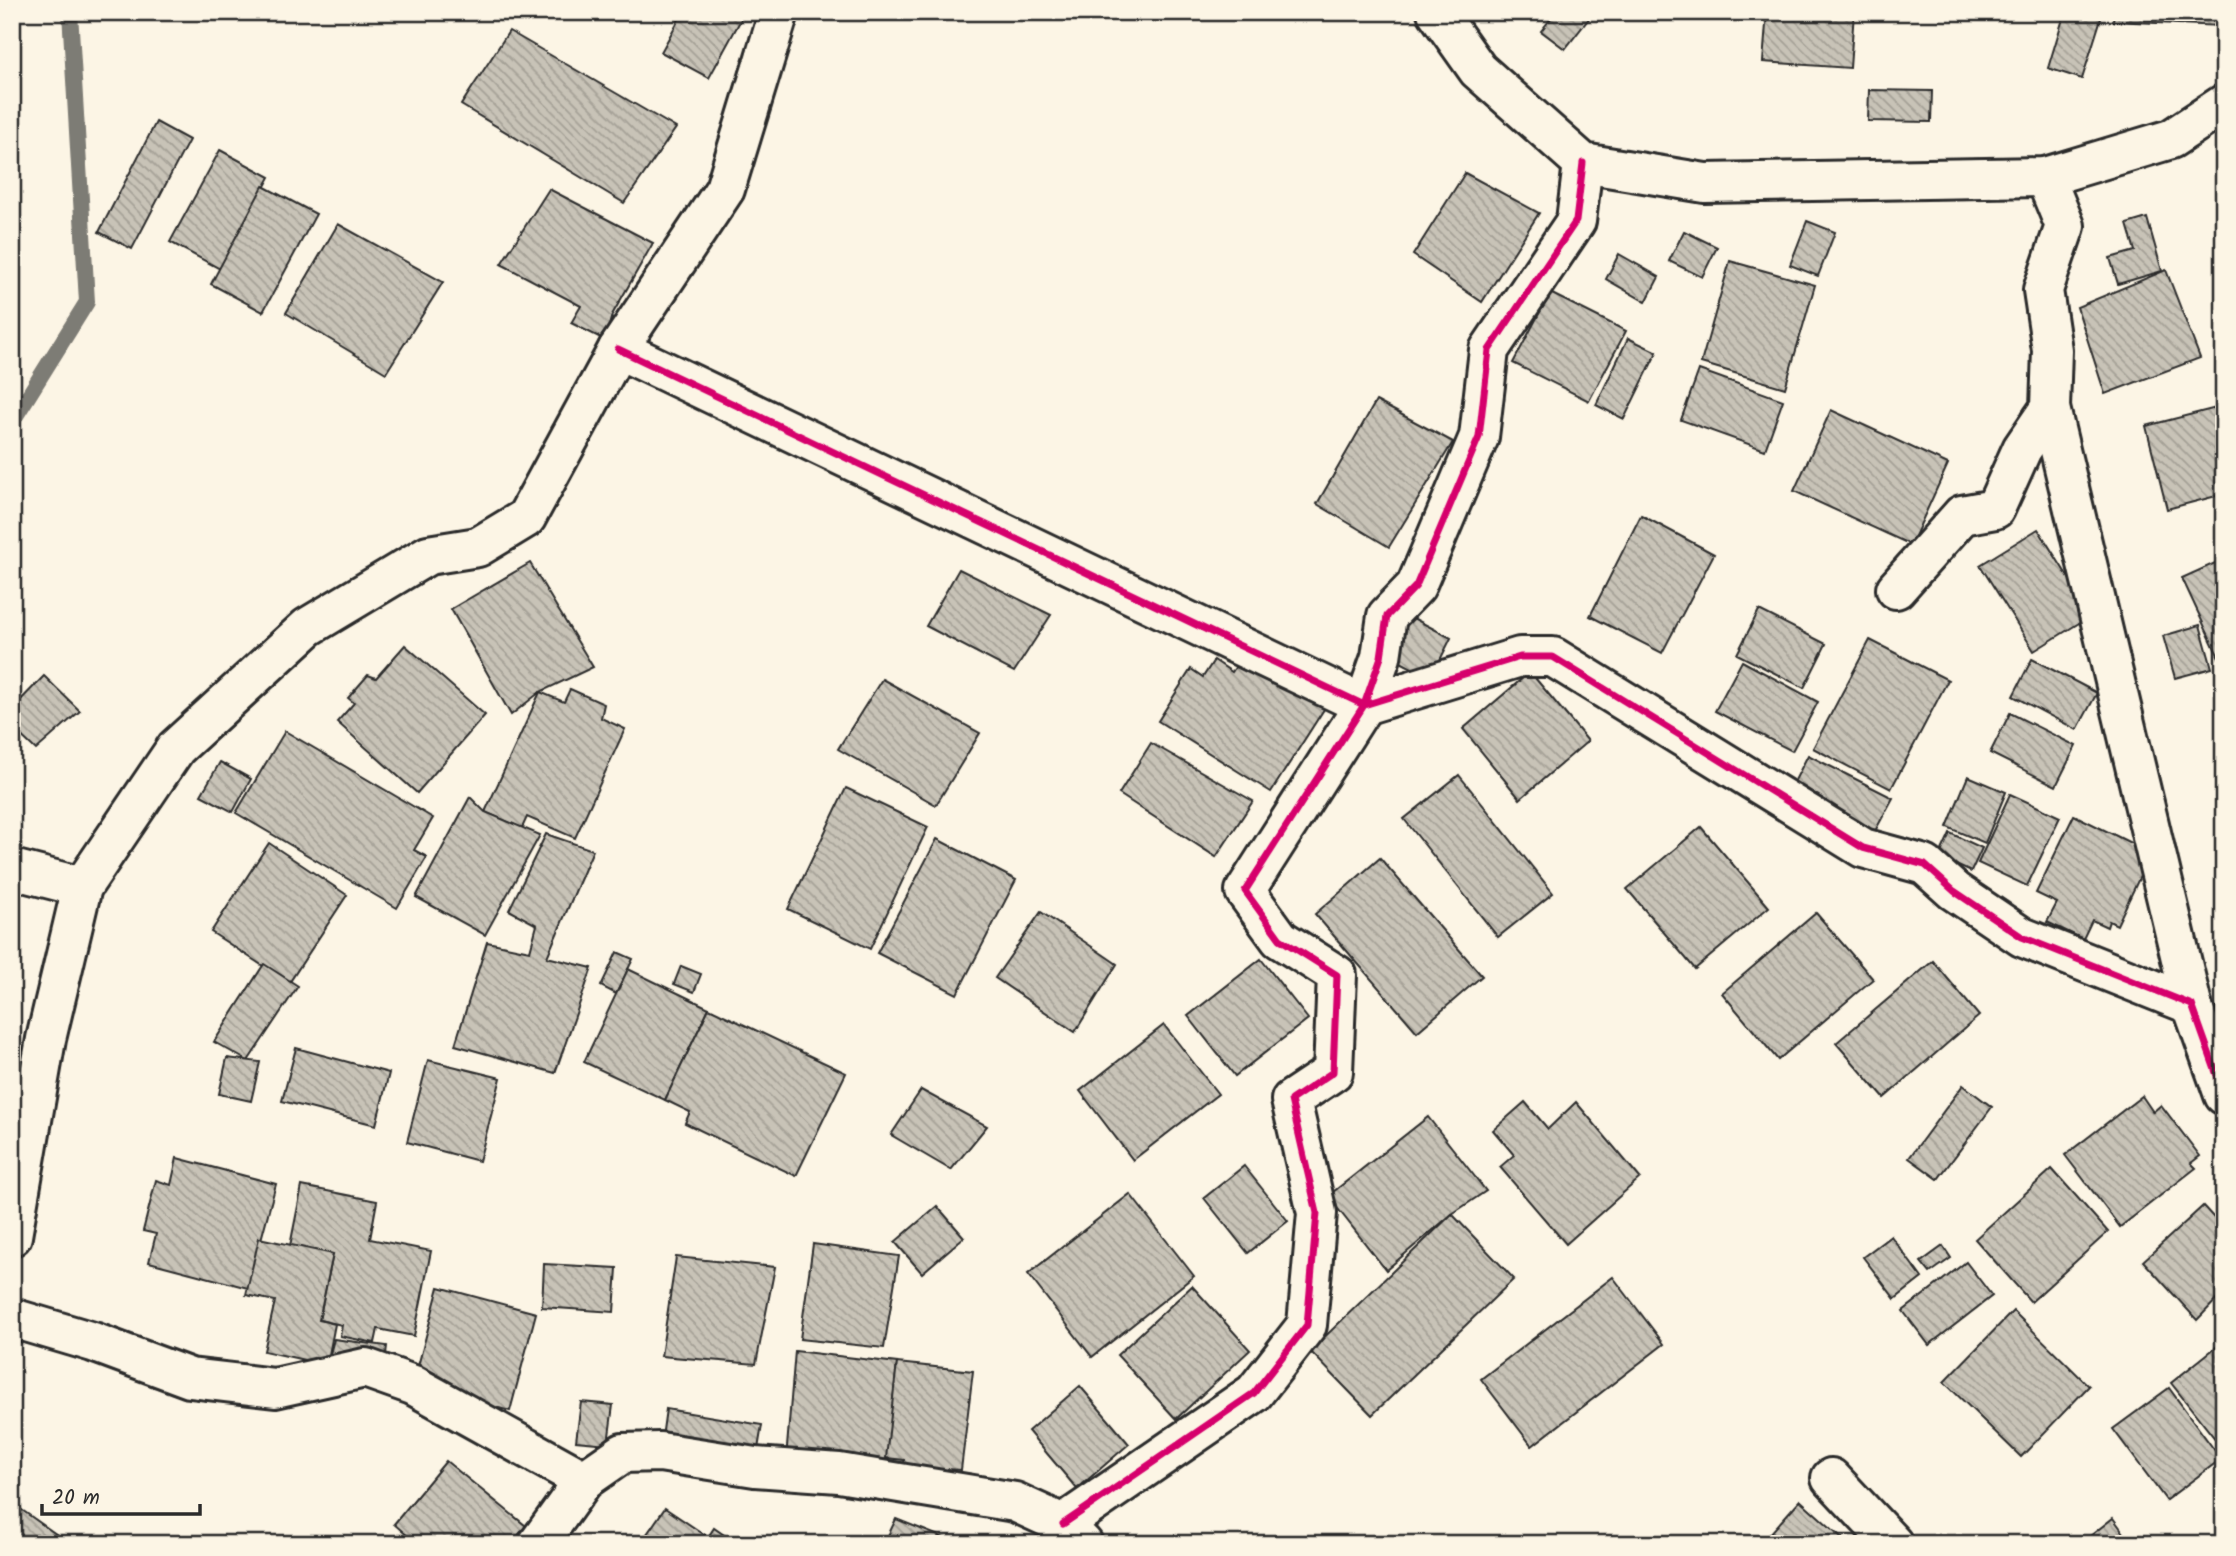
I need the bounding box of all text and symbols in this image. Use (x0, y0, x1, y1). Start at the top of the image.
scale bar (42, 1472, 200, 1516)
text: 20 m (52, 1482, 100, 1515)

